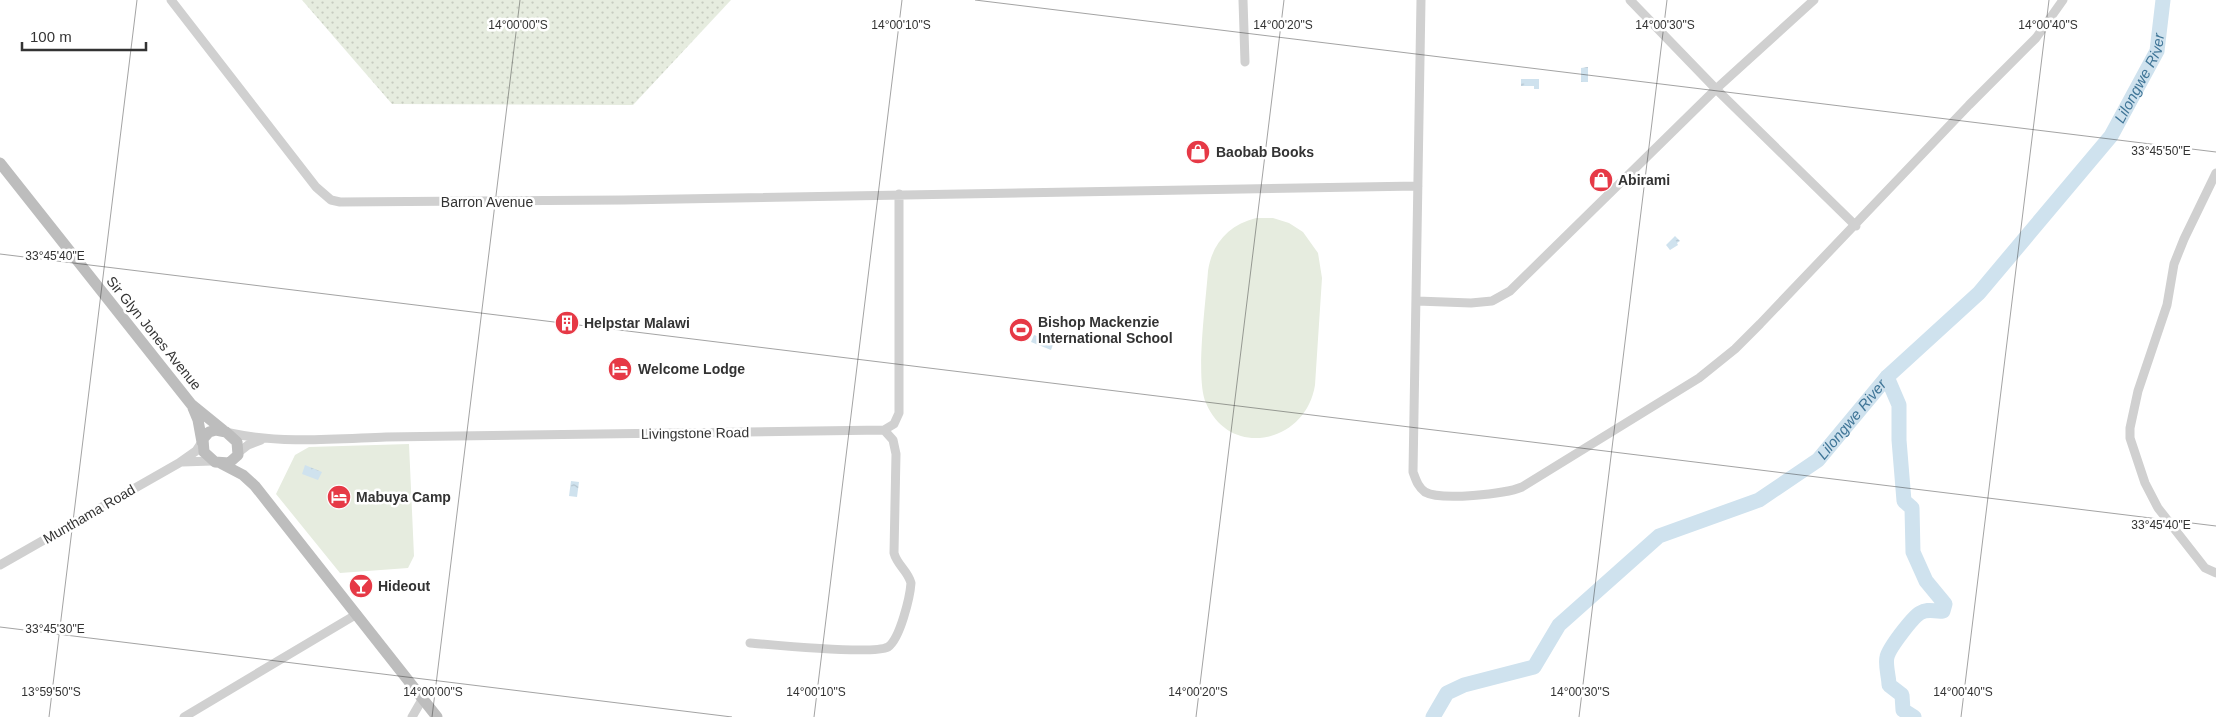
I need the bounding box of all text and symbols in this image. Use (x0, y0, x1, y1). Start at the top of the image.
text: 14°00'00"S (488, 18, 548, 32)
text: 14°00'10"S (871, 18, 931, 32)
text: 14°00'20"S (1253, 18, 1313, 32)
text: 14°00'30"S (1635, 18, 1695, 32)
text: 14°00'40"S (2018, 18, 2078, 32)
scale bar (22, 20, 146, 52)
text: 100 m (30, 28, 72, 45)
water label: Lilongwe River (2111, 31, 2167, 126)
shop icon: Baobab Books (1185, 139, 1211, 165)
place label: Baobab Books (1216, 144, 1314, 160)
text: 33°45'50"E (2131, 144, 2191, 158)
shop icon: Abirami (1588, 167, 1614, 193)
place label: Abirami (1618, 172, 1670, 188)
street label: Barron Avenue (441, 194, 533, 210)
text: 33°45'40"E (25, 249, 85, 263)
street label: Sir Glyn Jones Avenue (103, 273, 205, 393)
building icon: Helpstar Malawi (554, 310, 580, 336)
place label: Bishop Mackenzie International School (1038, 314, 1173, 346)
place label: Helpstar Malawi (584, 315, 690, 331)
sports icon: Bishop Mackenzie International School (1008, 317, 1034, 343)
hotel icon: Welcome Lodge (607, 356, 633, 382)
place label: Welcome Lodge (638, 361, 745, 377)
water label: Lilongwe River (1813, 375, 1890, 462)
street label: Livingstone Road (641, 424, 749, 442)
street label: Munthama Road (40, 481, 138, 547)
hotel icon: Mabuya Camp (326, 484, 352, 510)
place label: Mabuya Camp (356, 489, 451, 505)
text: 33°45'40"E (2131, 518, 2191, 532)
bar icon: Hideout (348, 573, 374, 599)
place label: Hideout (378, 578, 430, 594)
text: 33°45'30"E (25, 622, 85, 636)
text: 13°59'50"S (21, 685, 81, 699)
text: 14°00'00"S (403, 685, 463, 699)
text: 14°00'10"S (786, 685, 846, 699)
text: 14°00'20"S (1168, 685, 1228, 699)
text: 14°00'30"S (1550, 685, 1610, 699)
text: 14°00'40"S (1933, 685, 1993, 699)

